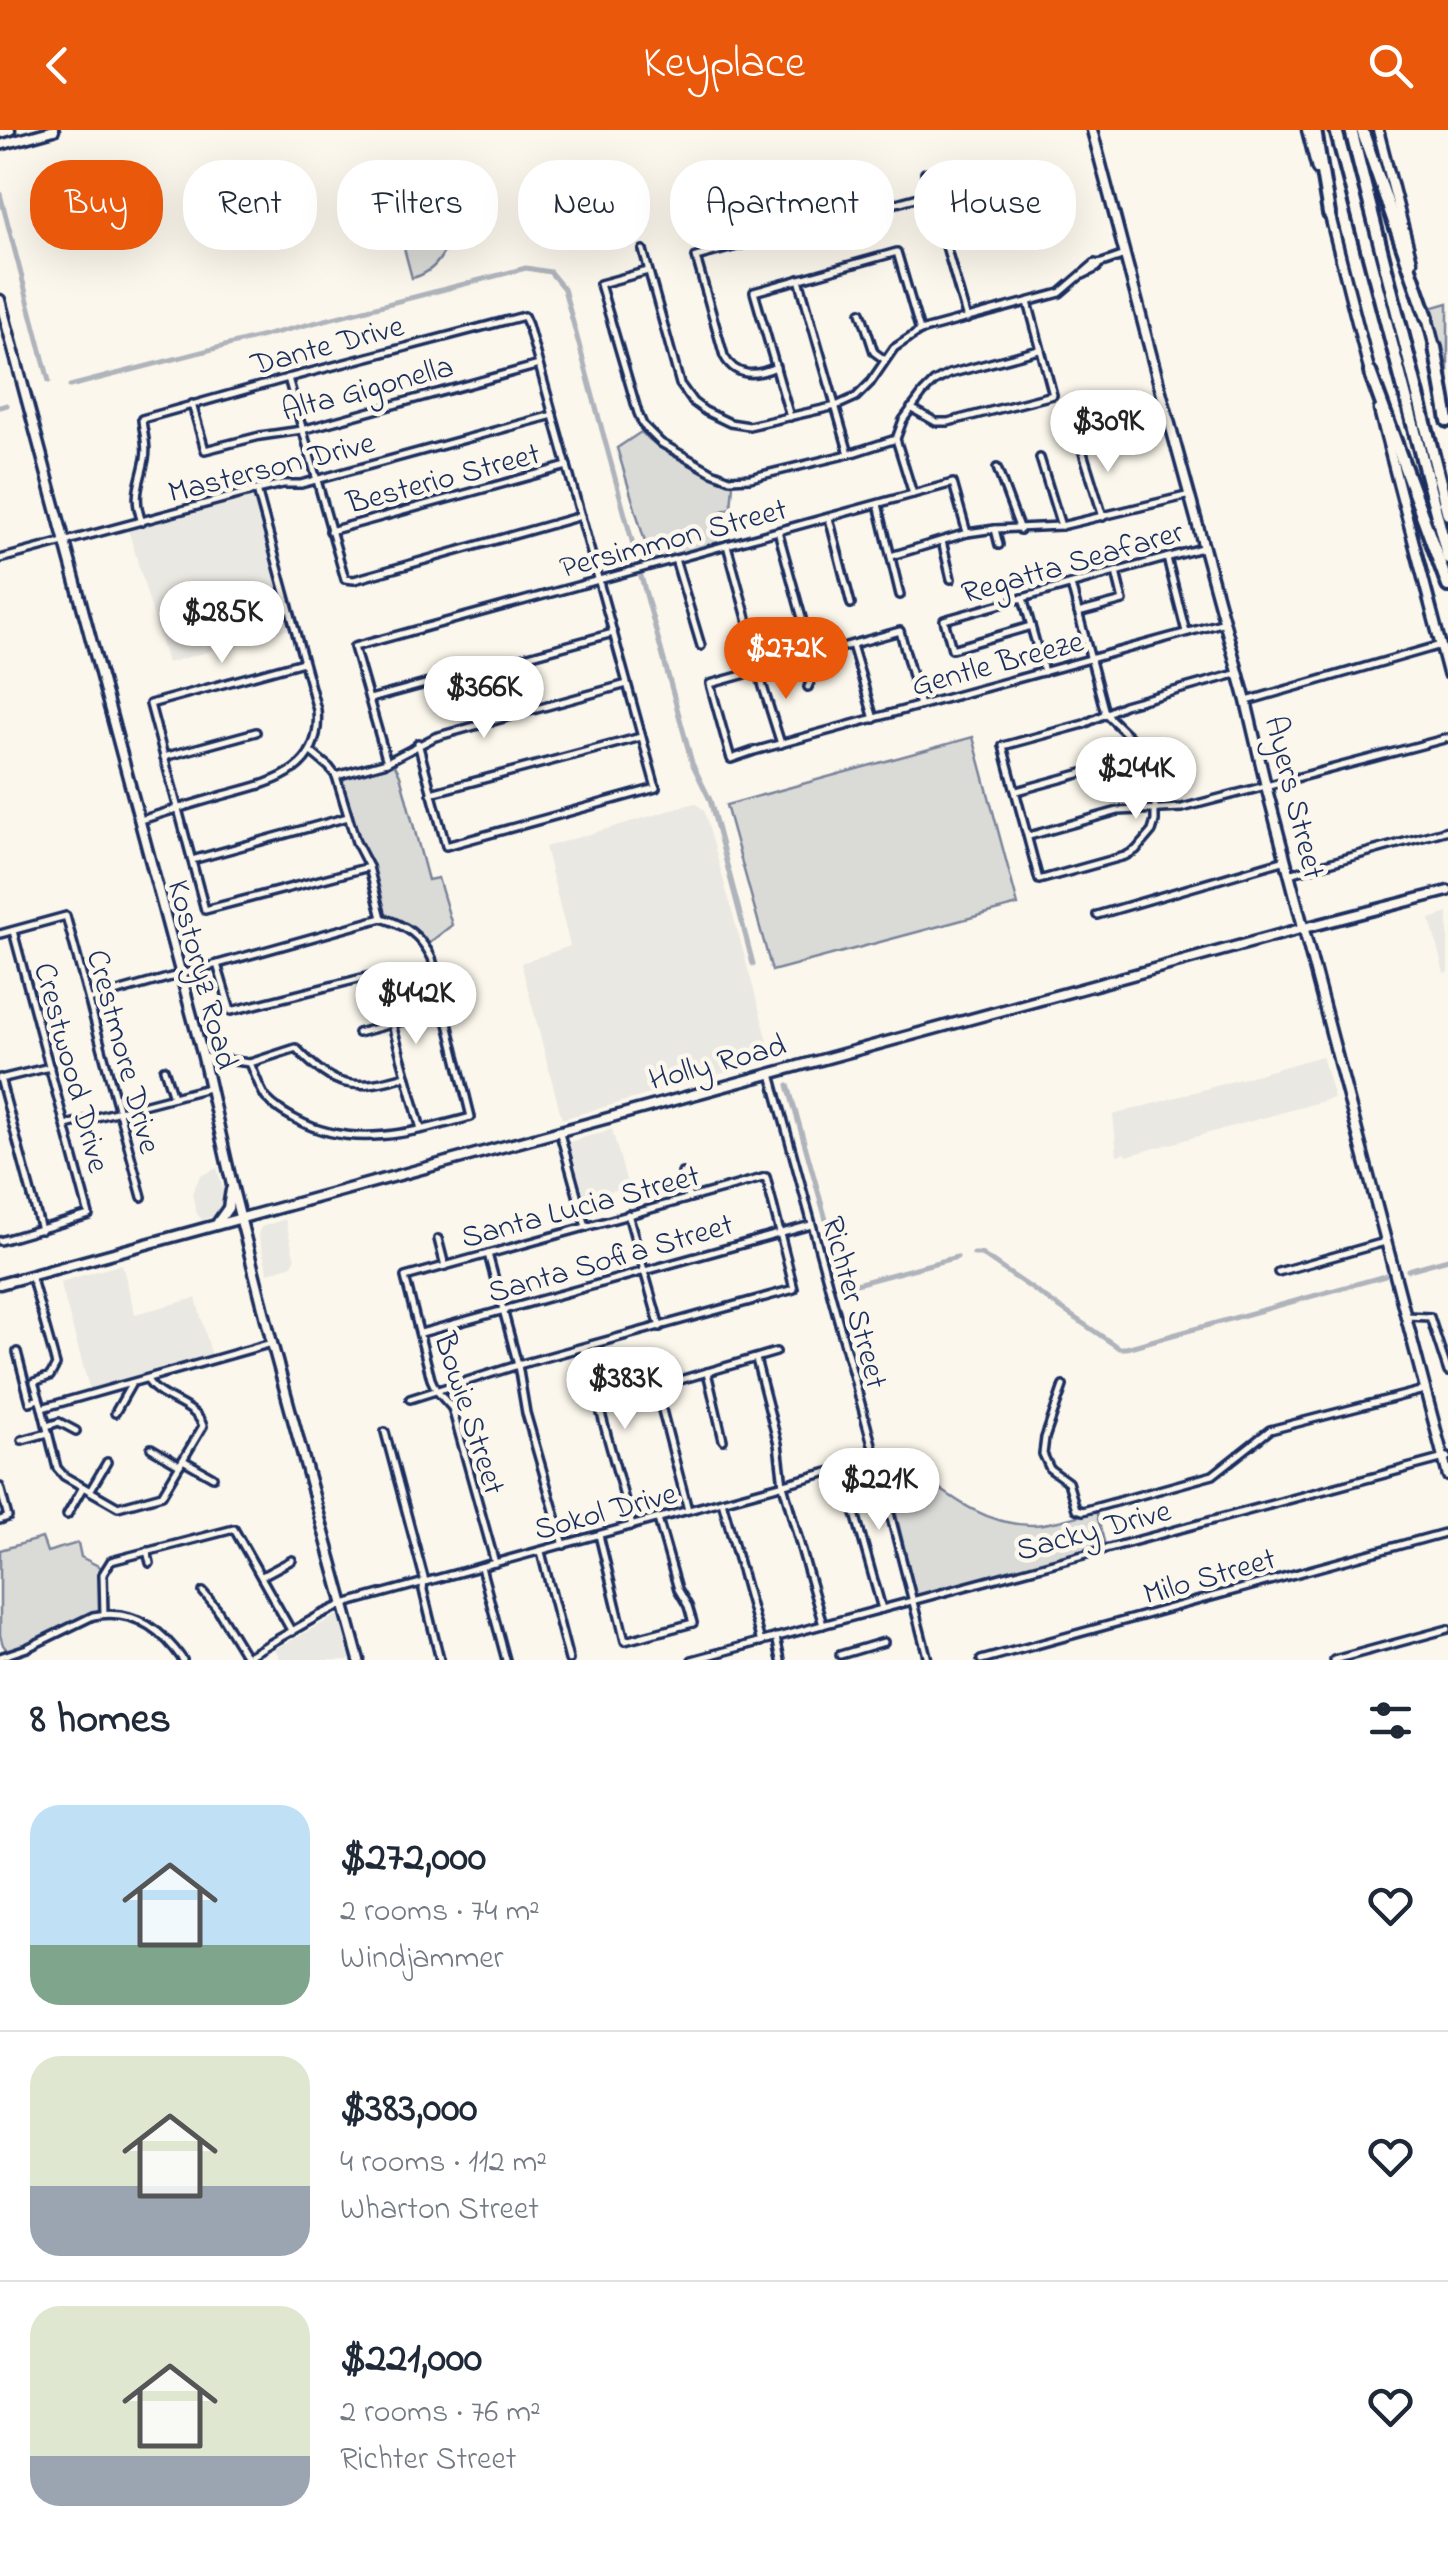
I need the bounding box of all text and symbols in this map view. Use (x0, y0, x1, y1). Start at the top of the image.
text: Keyplace (643, 32, 805, 98)
icon: back (30, 38, 85, 93)
icon: search (1363, 38, 1418, 93)
chip: Buy (30, 160, 163, 250)
chip: Rent (183, 160, 317, 250)
chip: Filters (337, 160, 498, 250)
chip: New (518, 160, 650, 250)
chip: Apartment (670, 160, 894, 250)
chip: House (914, 160, 1076, 250)
street label: Dante Drive (245, 304, 410, 391)
street label: Alta Gigonella (277, 345, 459, 436)
pin: $309K (1038, 390, 1178, 475)
text: $309K (1072, 399, 1144, 446)
street label: Masterson Drive (164, 421, 381, 518)
street label: Besterio Street (341, 432, 546, 529)
street label: Persimmon Street (555, 487, 793, 593)
street label: Regatta Seafarer (956, 510, 1190, 619)
pin: $285K (152, 581, 292, 666)
text: $285K (181, 590, 263, 637)
pin: $272K (716, 617, 856, 702)
street label: Gentle Breeze (907, 620, 1090, 711)
text: $272K (746, 626, 826, 673)
pin: $366K (414, 656, 554, 741)
text: $366K (446, 665, 522, 712)
street label: Ayers Street (1250, 711, 1336, 885)
pin: $244K (1066, 737, 1206, 822)
text: $244K (1097, 746, 1175, 793)
street label: Kostoryz Road (153, 875, 249, 1075)
street label: Crestmore Drive (72, 945, 172, 1160)
street label: Crestwood Drive (19, 958, 120, 1179)
pin: $442K (346, 962, 486, 1047)
text: $442K (377, 971, 455, 1018)
street label: Holly Road (644, 1024, 792, 1105)
street label: Santa Lucia Street (456, 1154, 706, 1263)
street label: Santa Sofia Street (483, 1203, 739, 1318)
street label: Richter Street (807, 1212, 898, 1394)
street label: Bowie Street (419, 1326, 516, 1501)
pin: $383K (555, 1347, 695, 1432)
text: $383K (588, 1356, 662, 1403)
pin: $221K (809, 1448, 949, 1533)
text: $221K (841, 1457, 917, 1504)
street label: Sokol Drive (529, 1472, 683, 1555)
street label: Sacky Drive (1011, 1489, 1177, 1576)
street label: Milo Street (1138, 1537, 1282, 1620)
text: 8 homes (30, 1690, 171, 1751)
icon: filters (1363, 1693, 1418, 1748)
text: $272,000 (340, 1828, 486, 1889)
icon: home (110, 1845, 230, 1965)
icon: heart (1363, 1878, 1418, 1933)
text: 2 rooms · 74 m² (340, 1889, 540, 1936)
text: Windjammer (340, 1936, 504, 1983)
text: $383,000 (340, 2079, 478, 2140)
icon: home (110, 2096, 230, 2216)
icon: heart (1363, 2129, 1418, 2184)
text: 4 rooms · 112 m² (340, 2140, 547, 2187)
text: Wharton Street (340, 2187, 539, 2234)
text: $221,000 (340, 2329, 482, 2390)
icon: home (110, 2346, 230, 2466)
icon: heart (1363, 2379, 1418, 2434)
text: 2 rooms · 76 m² (340, 2390, 541, 2437)
text: Richter Street (340, 2437, 517, 2484)

